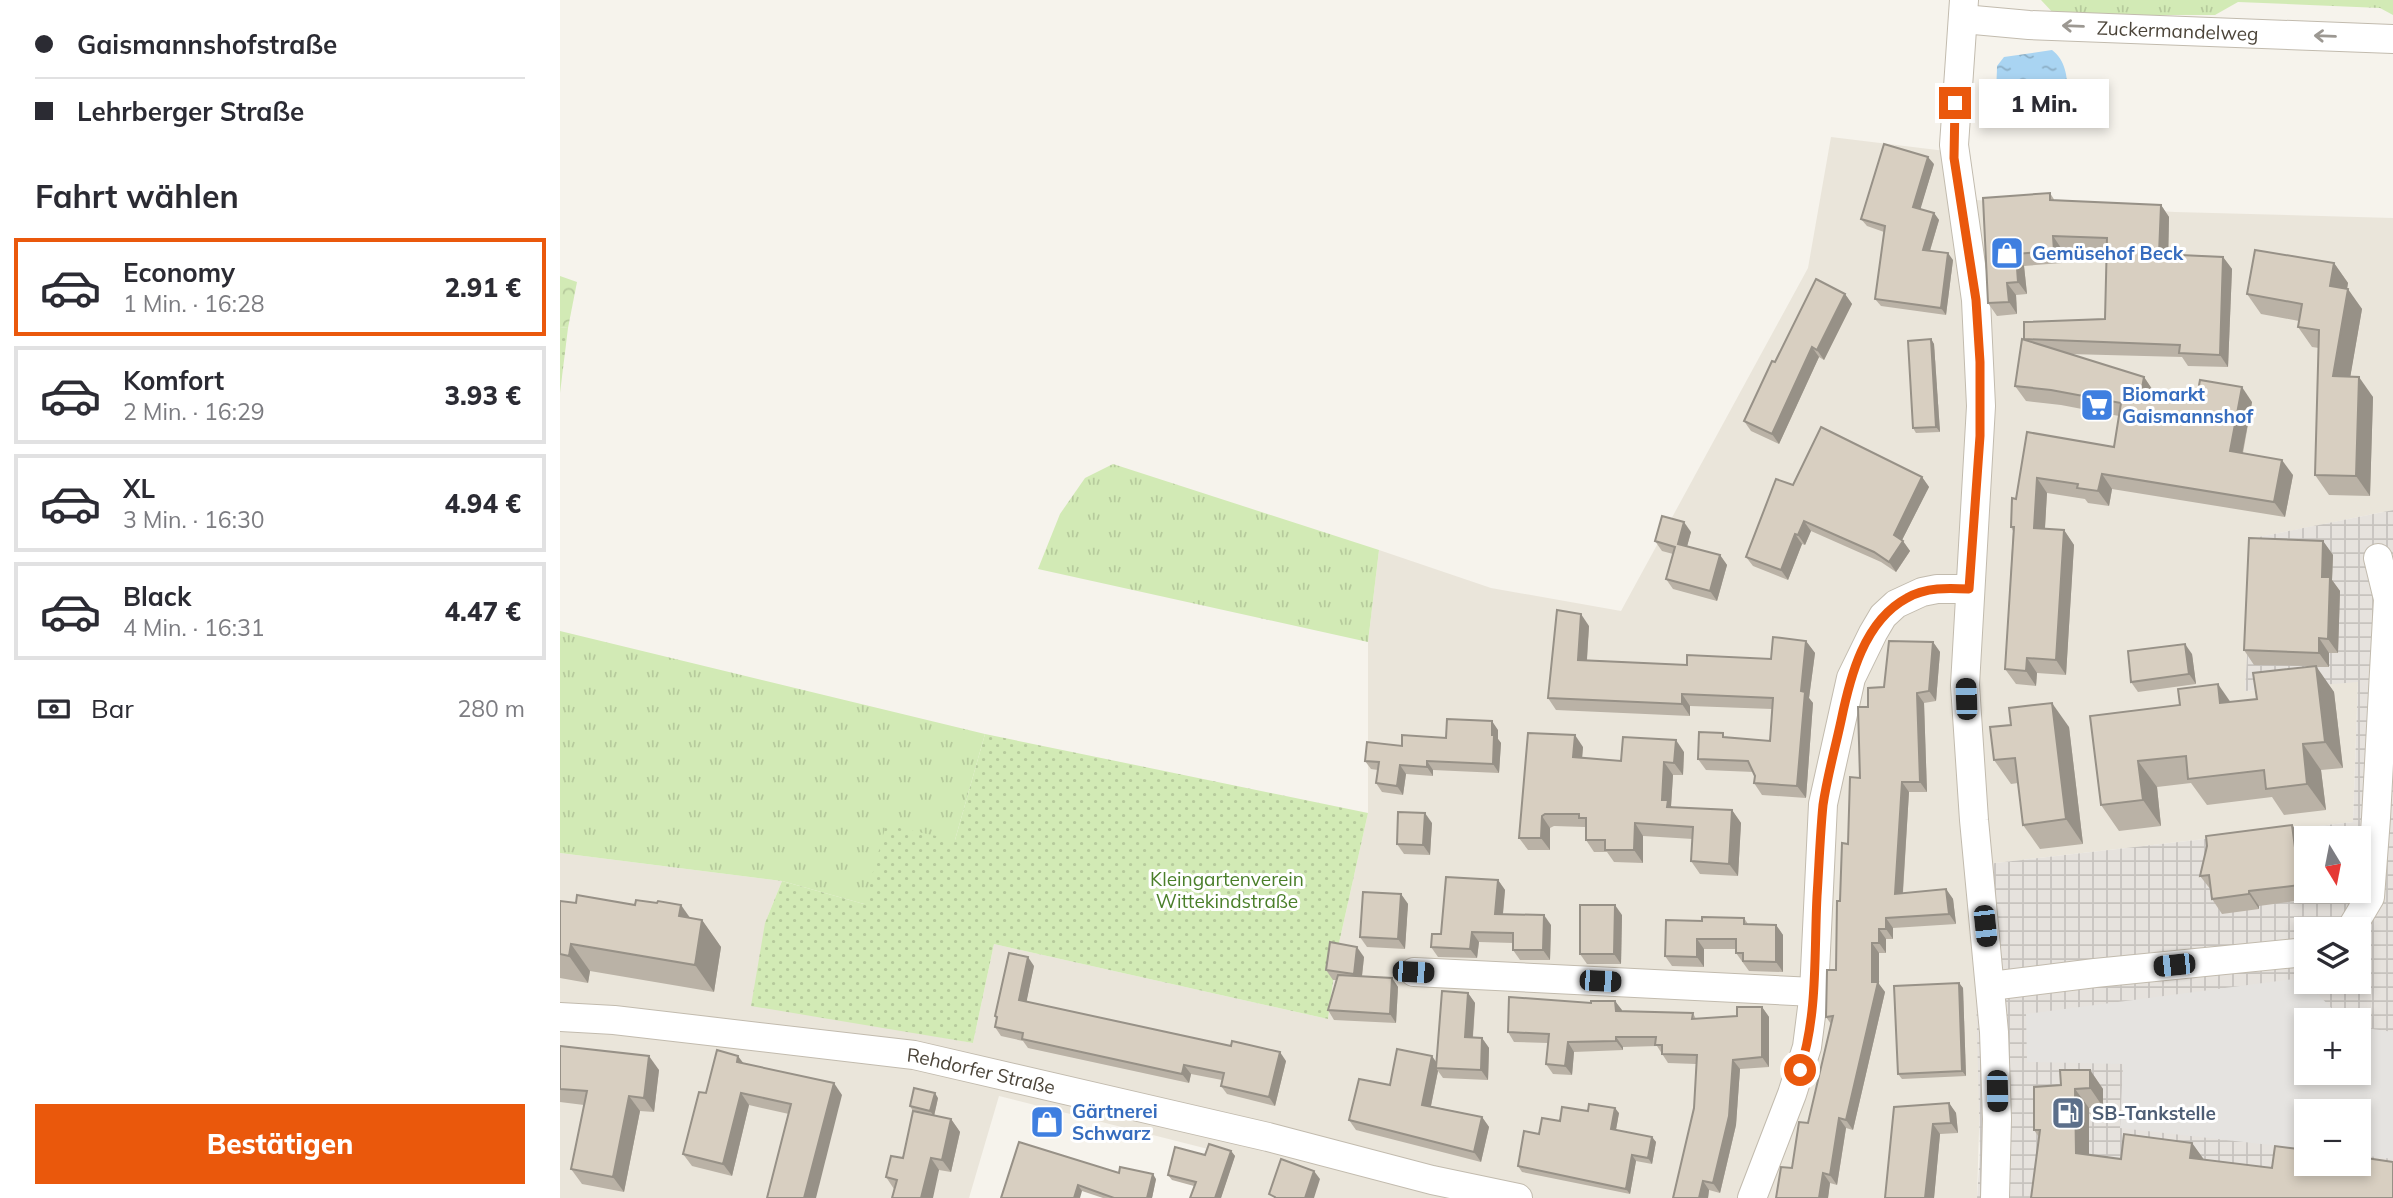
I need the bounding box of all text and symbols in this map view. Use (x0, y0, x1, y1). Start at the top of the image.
street label: Zuckermandelweg (2096, 16, 2259, 46)
one-way arrow (2062, 20, 2085, 33)
text: Gaismannshofstraße (77, 28, 337, 61)
one-way arrow (2314, 29, 2337, 42)
callout: 1 Min. (1980, 78, 2109, 128)
route end (1939, 87, 1971, 119)
text: 1 Min. (2011, 89, 2077, 118)
text: Lehrberger Straße (77, 95, 304, 128)
text: Fahrt wählen (35, 176, 239, 216)
shop icon: Gemüsehof Beck (1988, 234, 2026, 272)
place label: Gemüsehof Beck (2032, 241, 2184, 265)
icon: car (39, 256, 102, 319)
text: Economy (123, 256, 235, 289)
text: 2.91 € (445, 271, 521, 304)
text: 1 Min. · 16:28 (123, 289, 265, 318)
icon: car (39, 364, 102, 427)
text: Komfort (123, 364, 224, 397)
text: 3.93 € (445, 379, 521, 412)
place label: Biomarkt Gaismannshof (2122, 382, 2254, 428)
supermarket icon: Biomarkt Gaismannshof (2078, 386, 2116, 424)
text: 2 Min. · 16:29 (123, 397, 265, 426)
icon: car (39, 472, 102, 535)
text: XL (123, 472, 155, 505)
text: 4.94 € (445, 487, 521, 520)
text: 3 Min. · 16:30 (123, 505, 265, 534)
icon: car (39, 580, 102, 643)
text: Black (123, 580, 191, 613)
text: 4.47 € (445, 595, 521, 628)
text: 4 Min. · 16:31 (123, 613, 265, 642)
car (1955, 678, 1978, 720)
icon: cash (35, 690, 73, 728)
text: Bar (91, 692, 134, 725)
text: 280 m (457, 694, 525, 723)
north arrow (2294, 826, 2371, 903)
map controls (2294, 826, 2371, 1176)
park label: Kleingartenverein Wittekindstraße (1150, 867, 1304, 913)
car (1973, 904, 1998, 948)
button: layers (2294, 917, 2371, 994)
car (2153, 952, 2196, 978)
car (1392, 960, 1435, 984)
car (1579, 969, 1622, 993)
button: + (2294, 1008, 2371, 1085)
street label: Rehdorfer Straße (906, 1042, 1058, 1099)
route start (1784, 1054, 1816, 1086)
car (1987, 1070, 2008, 1112)
fuel station icon: SB-Tankstelle (2049, 1094, 2087, 1132)
place label: Gärtnerei Schwarz (1072, 1099, 1158, 1145)
button: − (2294, 1099, 2371, 1176)
place label: SB-Tankstelle (2092, 1101, 2216, 1125)
shop icon: Gärtnerei Schwarz (1028, 1103, 1066, 1141)
button: Bestätigen (35, 1104, 525, 1184)

